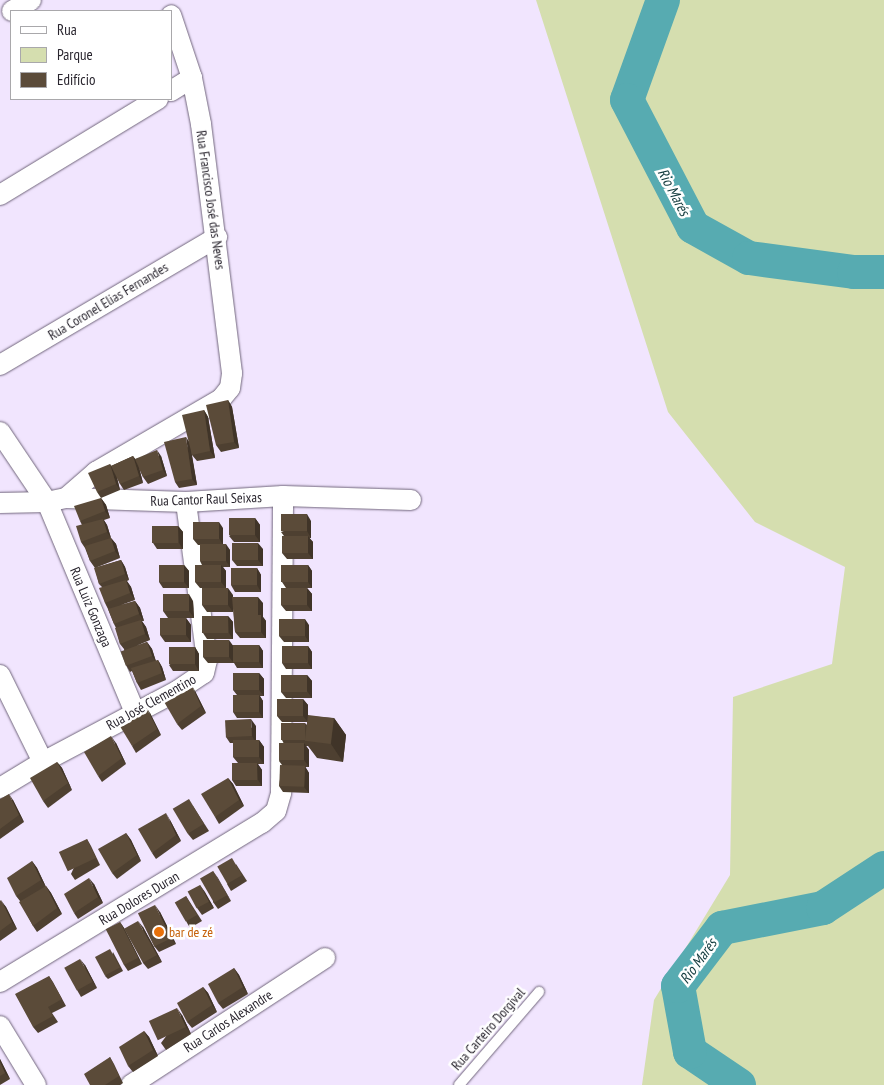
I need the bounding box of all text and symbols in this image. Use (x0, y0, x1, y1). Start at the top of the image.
legend (10, 10, 172, 100)
text: Rua (57, 20, 77, 39)
text: Parque (57, 45, 93, 64)
text: Edifício (57, 70, 95, 89)
street label: Rua Francisco José das Neves (193, 129, 229, 271)
water label: Rio Marés (654, 165, 694, 219)
street label: Rua Coronel Elias Fernandes (45, 259, 171, 343)
street label: Rua Cantor Raul Seixas (150, 489, 262, 509)
street label: Rua Luiz Gonzaga (67, 564, 115, 650)
street label: Rua José Clementino (103, 670, 199, 734)
street label: Rua Dolores Duran (96, 868, 182, 928)
place label: bar de zé (169, 924, 213, 940)
marker: bar de zé (153, 926, 165, 938)
water label: Rio Marés (676, 935, 720, 987)
street label: Rua Carteiro Dorgival (448, 984, 528, 1074)
street label: Rua Carlos Alexandre (180, 986, 276, 1056)

